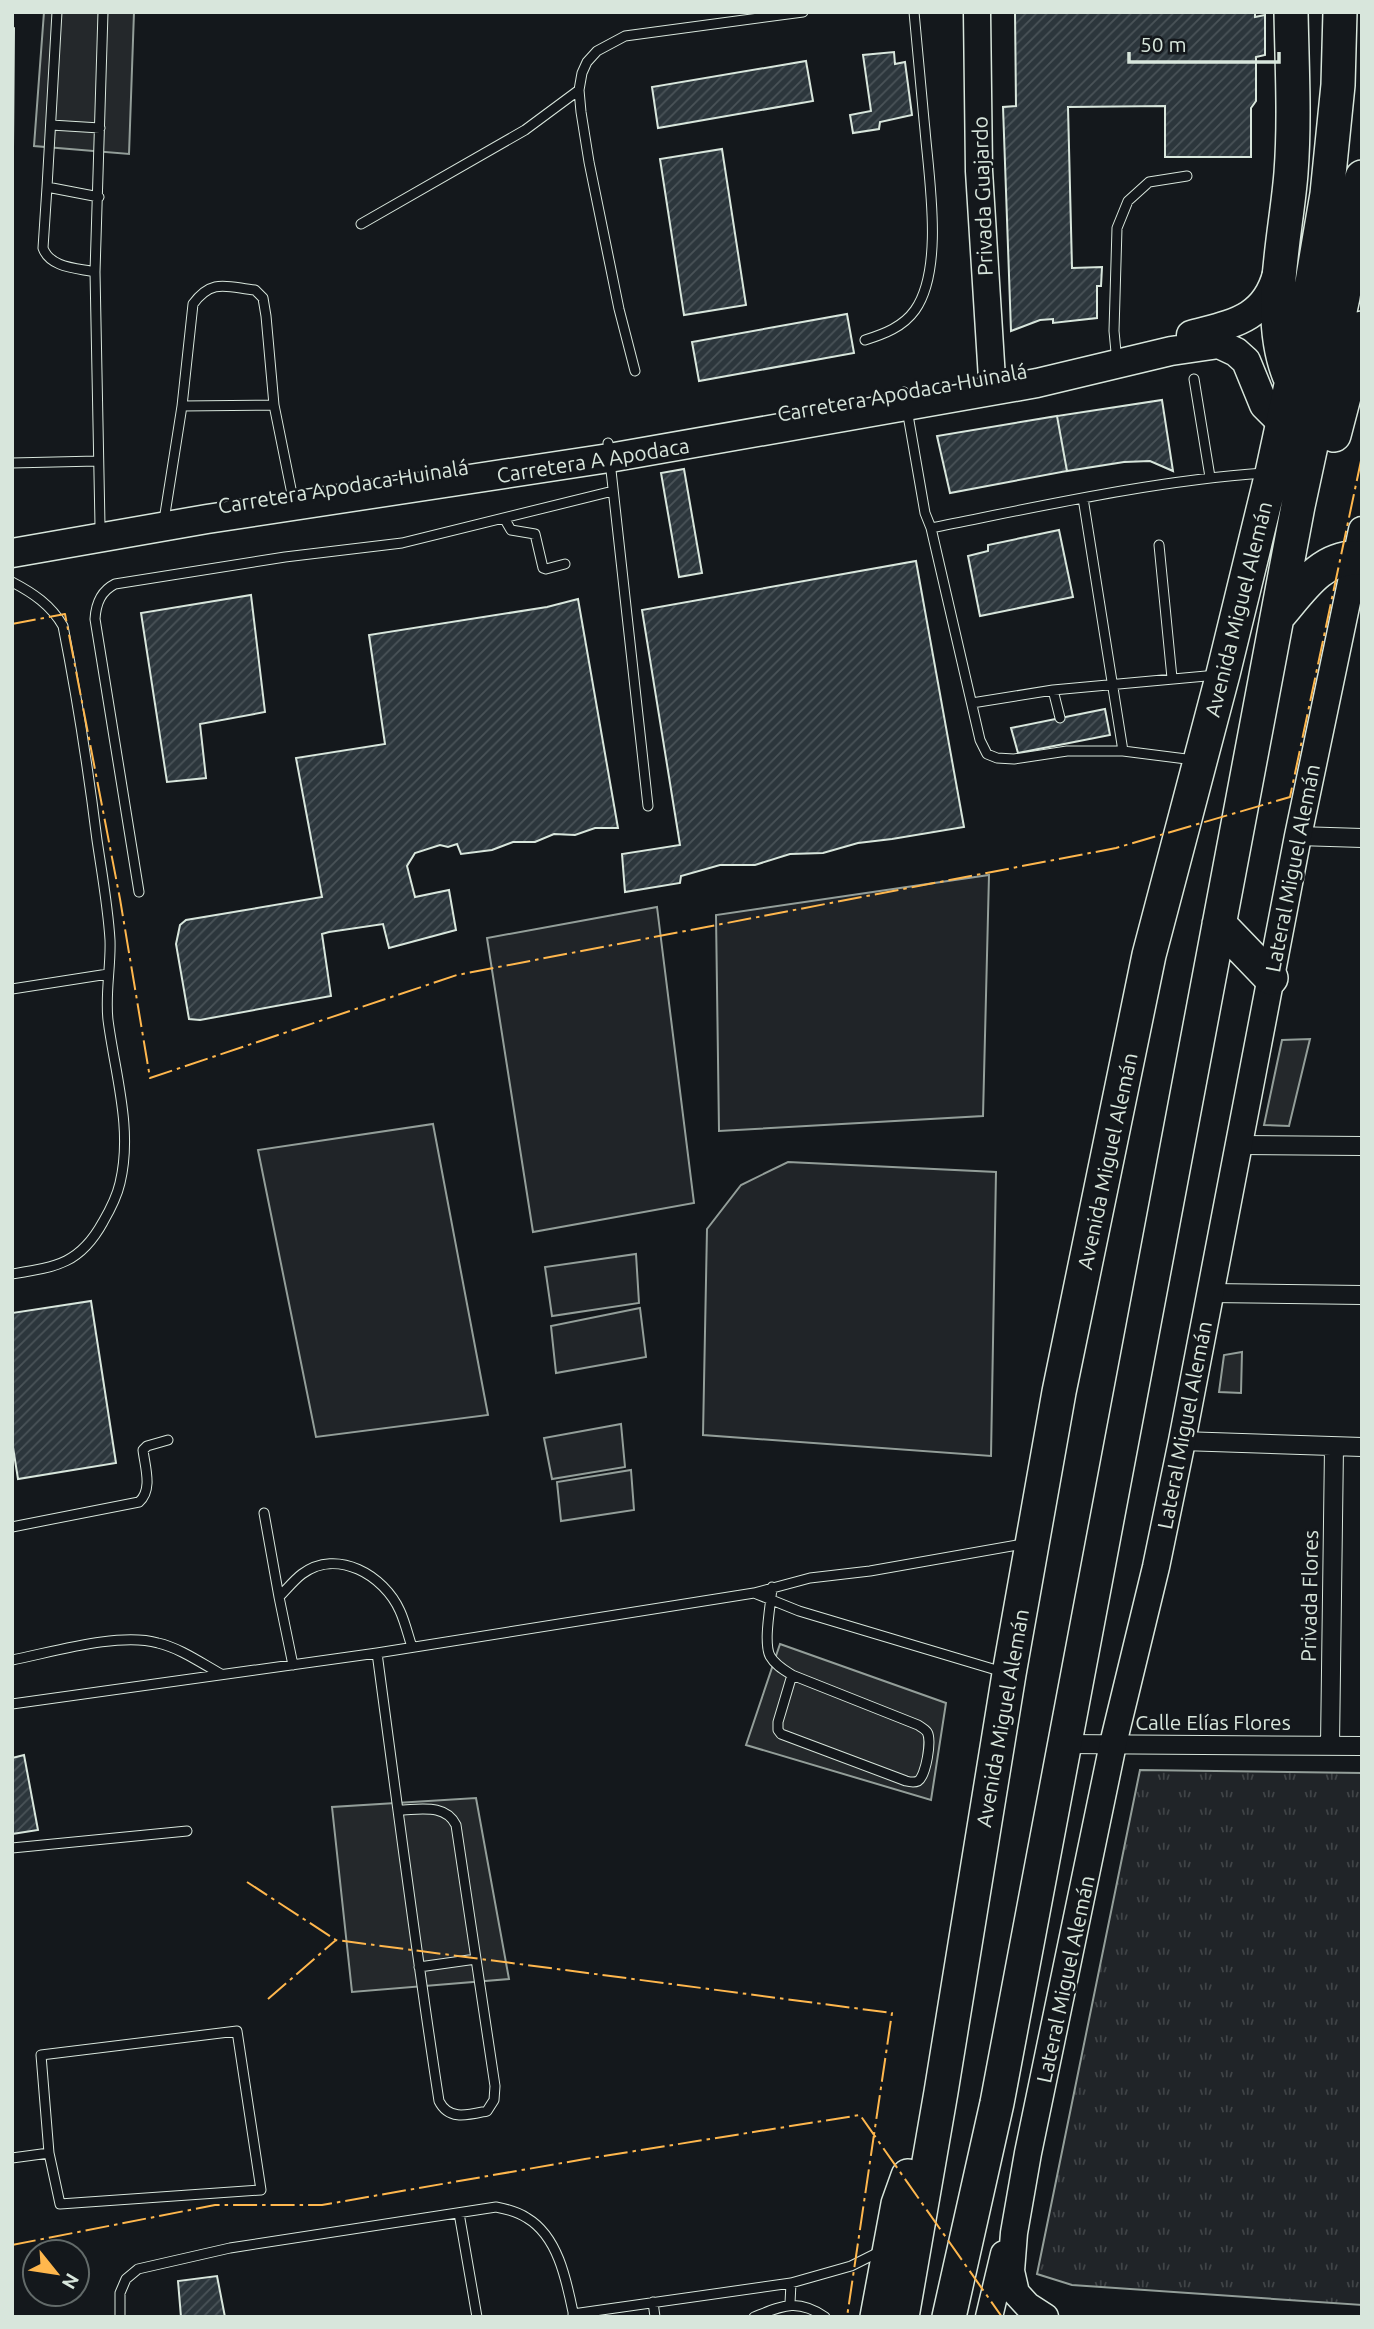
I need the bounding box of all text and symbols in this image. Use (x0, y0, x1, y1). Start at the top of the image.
scale bar (1129, 21, 1280, 65)
text: 50 m (1140, 32, 1187, 56)
street label: Privada Guajardo (967, 116, 997, 276)
street label: Carretera Apodaca-Huinalá (775, 358, 1029, 426)
street label: Carretera A Apodaca (495, 433, 691, 487)
street label: Carretera Apodaca-Huinalá (216, 454, 470, 518)
street label: Avenida Miguel Alemán (1200, 499, 1276, 719)
street label: Lateral Miguel Alemán (1260, 762, 1324, 974)
street label: Avenida Miguel Alemán (1072, 1050, 1142, 1272)
street label: Lateral Miguel Alemán (1152, 1319, 1216, 1531)
street label: Privada Flores (1296, 1530, 1322, 1662)
street label: Avenida Miguel Alemán (971, 1607, 1033, 1829)
street label: Calle Elías Flores (1135, 1710, 1291, 1734)
street label: Lateral Miguel Alemán (1031, 1873, 1099, 2085)
north arrow (21, 2238, 91, 2308)
text: N (58, 2270, 84, 2293)

